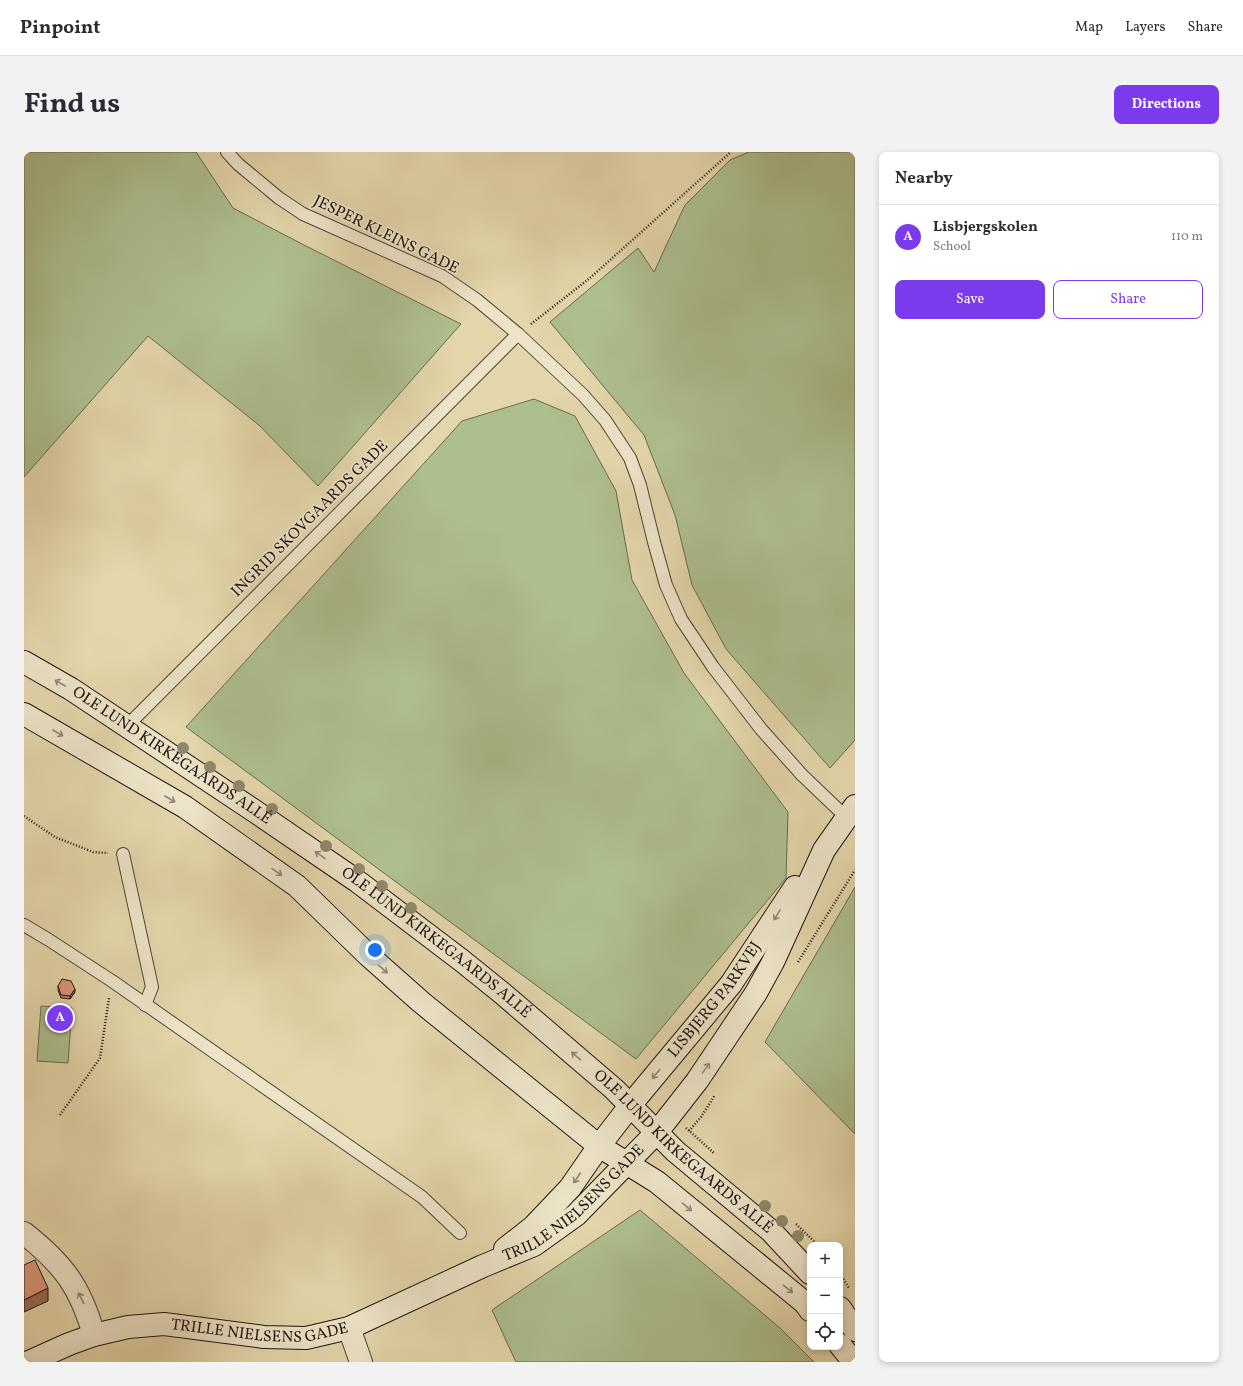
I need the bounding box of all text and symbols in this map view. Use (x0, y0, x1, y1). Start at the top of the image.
text: Pinpoint (20, 15, 100, 41)
text: Map (1075, 18, 1103, 37)
text: Layers (1125, 18, 1165, 37)
text: Share (1187, 18, 1223, 37)
text: Find us (24, 85, 120, 124)
button: Directions (1114, 85, 1219, 124)
text: Nearby (895, 167, 953, 190)
street label: JESPER KLEINS GADE (309, 190, 463, 280)
text: Lisbjergskolen (933, 217, 1038, 238)
text: A (903, 228, 913, 246)
text: 110 m (1171, 228, 1203, 246)
text: School (933, 238, 971, 256)
button: Save (895, 280, 1045, 319)
button: Share (1053, 280, 1203, 319)
street label: INGRID SKOVGAARDS GADE (226, 435, 394, 603)
one-way arrow (54, 679, 66, 687)
street label: OLE LUND KIRKEGAARDS ALLÉ (68, 682, 276, 830)
one-way arrow (52, 729, 64, 737)
one-way arrow (164, 795, 176, 803)
one-way arrow (314, 851, 325, 859)
street label: OLE LUND KIRKEGAARDS ALLÉ (336, 862, 536, 1024)
one-way arrow (272, 868, 283, 876)
one-way arrow (773, 909, 781, 920)
street label: LISBJERG PARKVEJ (663, 938, 767, 1063)
your location (365, 940, 385, 960)
one-way arrow (378, 964, 389, 973)
pin: A (47, 1003, 73, 1033)
one-way arrow (571, 1052, 581, 1061)
one-way arrow (702, 1063, 710, 1074)
street label: OLE LUND KIRKEGAARDS ALLÉ (589, 1065, 777, 1239)
one-way arrow (651, 1069, 660, 1080)
street label: TRILLE NIELSENS GADE (500, 1140, 650, 1268)
one-way arrow (573, 1172, 581, 1183)
one-way arrow (682, 1203, 693, 1211)
map controls (807, 1242, 843, 1350)
button: + (807, 1242, 843, 1278)
button: − (807, 1278, 843, 1314)
one-way arrow (782, 1285, 793, 1294)
one-way arrow (77, 1292, 84, 1304)
street label: TRILLE NIELSENS GADE (170, 1314, 350, 1349)
button: locate (807, 1314, 843, 1350)

